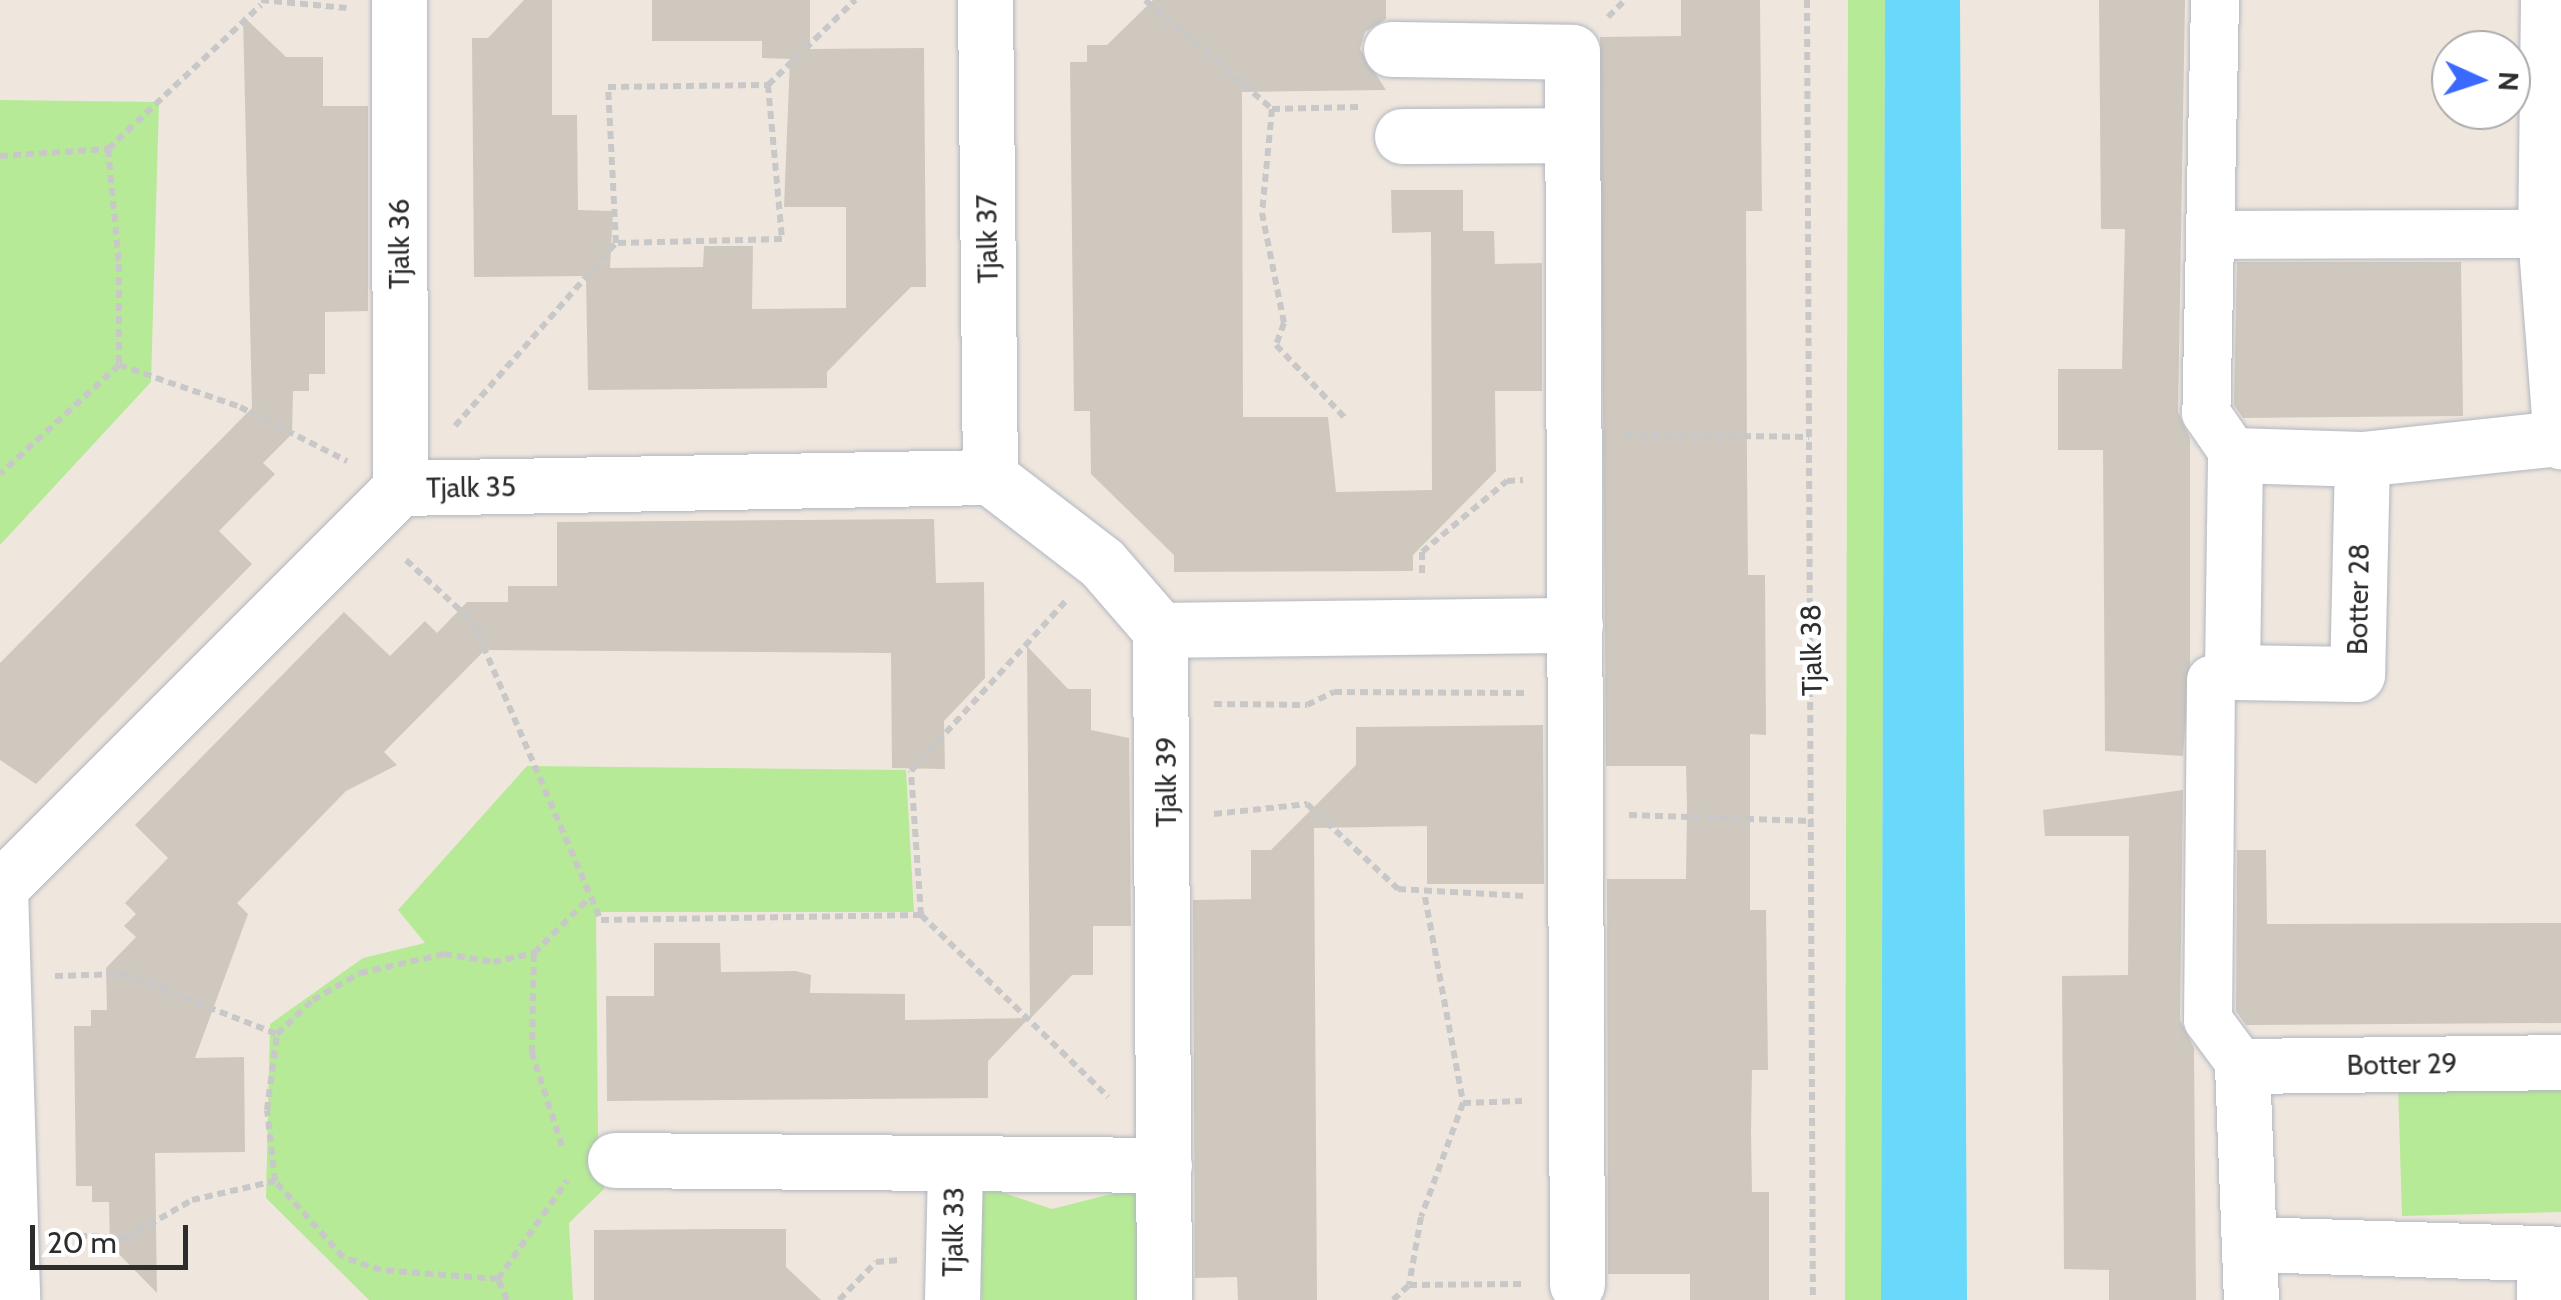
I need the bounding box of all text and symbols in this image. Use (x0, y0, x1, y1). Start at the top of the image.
north arrow (2431, 30, 2531, 130)
text: N (2491, 71, 2526, 92)
street label: Tjalk 37 (969, 194, 1005, 284)
street label: Tjalk 36 (382, 199, 416, 289)
street label: Tjalk 35 (426, 469, 516, 505)
street label: Botter 28 (2340, 543, 2376, 655)
street label: Tjalk 38 (1793, 604, 1829, 696)
street label: Tjalk 39 (1149, 737, 1183, 827)
street label: Botter 29 (2346, 1046, 2458, 1082)
street label: Tjalk 33 (935, 1187, 971, 1277)
scale bar (35, 1205, 192, 1267)
text: 20 m (47, 1224, 117, 1261)

